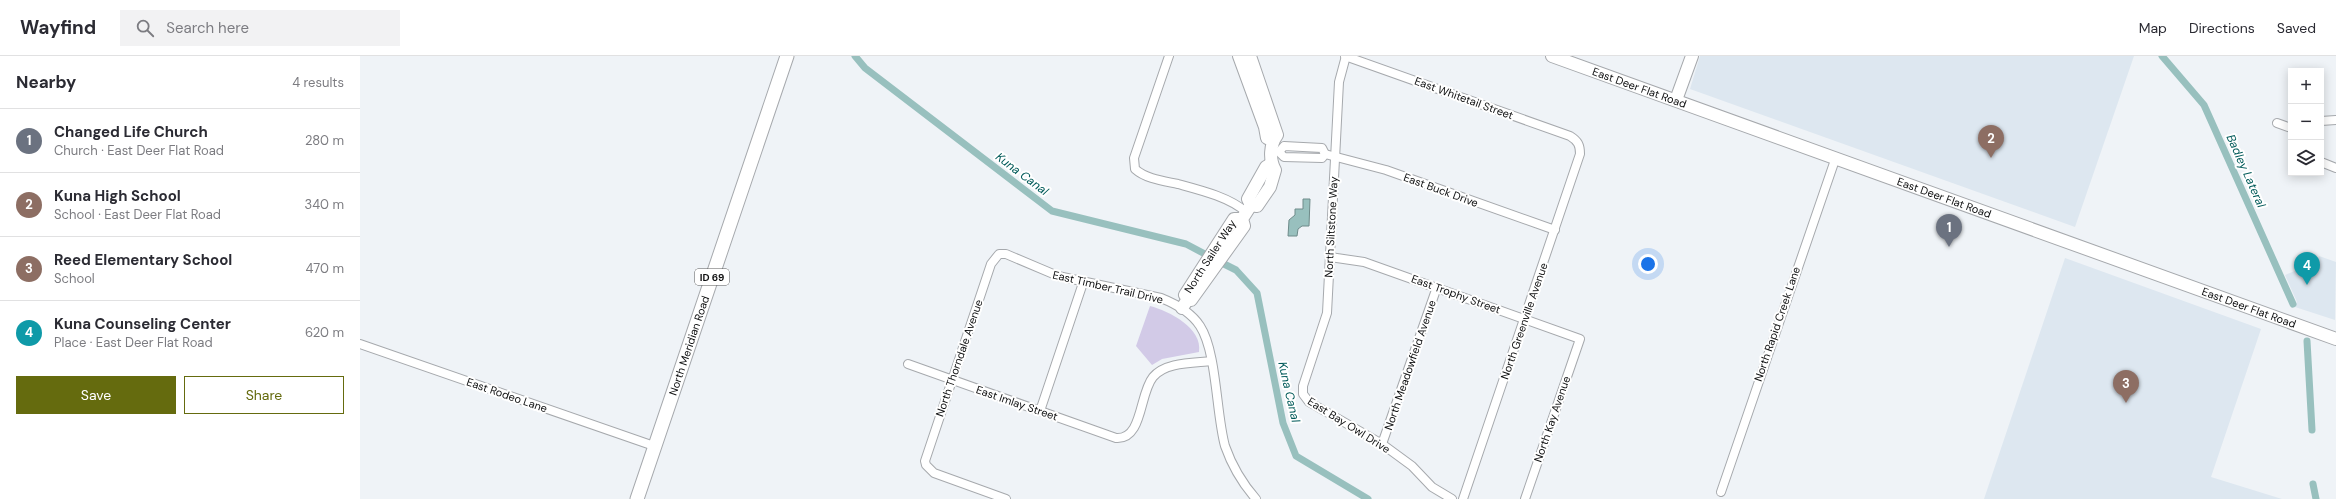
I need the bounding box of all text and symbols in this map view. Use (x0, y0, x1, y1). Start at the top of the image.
search box (120, 10, 400, 46)
text: Wayfind (20, 15, 96, 40)
icon: search (134, 17, 156, 39)
text: Search here (166, 18, 249, 38)
text: Map (2139, 19, 2167, 37)
text: Directions (2189, 19, 2255, 37)
text: Saved (2277, 19, 2316, 37)
street label: East Deer Flat Road (1591, 64, 1688, 111)
map controls (2288, 68, 2324, 176)
button: + (2288, 68, 2324, 104)
text: Nearby (16, 71, 76, 93)
text: 4 results (292, 74, 344, 91)
street label: East Whitetail Street (1413, 74, 1515, 122)
button: − (2288, 104, 2324, 140)
text: Changed Life Church (54, 122, 208, 142)
pin: 2 (1978, 125, 2004, 158)
text: 1 (27, 132, 31, 149)
text: 280 m (305, 132, 344, 149)
water label: Badley Lateral (2223, 132, 2269, 210)
button: layers (2288, 140, 2324, 176)
text: Church · East Deer Flat Road (54, 142, 224, 159)
water label: Kuna Canal (992, 149, 1052, 199)
street label: East Buck Drive (1402, 170, 1480, 210)
street label: East Deer Flat Road (1895, 174, 1993, 221)
street label: North Siltstone Way (1321, 176, 1341, 278)
text: Kuna High School (54, 186, 181, 206)
text: 2 (25, 196, 33, 213)
text: 340 m (304, 196, 344, 213)
text: School · East Deer Flat Road (54, 206, 221, 223)
pin: 1 (1936, 214, 1962, 247)
street label: North Sailer Way (1181, 217, 1239, 296)
text: Reed Elementary School (54, 250, 232, 270)
pin: 4 (2294, 252, 2320, 285)
your location (1638, 254, 1658, 274)
text: 3 (25, 260, 33, 277)
text: 470 m (305, 260, 344, 277)
street label: North Greenville Avenue (1497, 261, 1551, 381)
street label: North Rapid Creek Lane (1751, 265, 1803, 383)
street label: East Timber Trail Drive (1051, 267, 1165, 307)
road number: ID 69 (695, 269, 729, 285)
text: School (54, 270, 95, 287)
street label: East Trophy Street (1409, 271, 1503, 317)
street label: East Deer Flat Road (2200, 284, 2298, 331)
street label: North Meridian Road (666, 294, 712, 397)
street label: North Thorndale Avenue (932, 298, 986, 418)
street label: North Meadowfield Avenue (1381, 298, 1439, 432)
text: Kuna Counseling Center (54, 314, 231, 334)
text: 4 (25, 324, 33, 341)
text: 620 m (305, 324, 344, 341)
text: Place · East Deer Flat Road (54, 334, 213, 351)
water label: Kuna Canal (1274, 360, 1304, 424)
pin: 3 (2113, 370, 2139, 403)
street label: North Kay Avenue (1531, 374, 1573, 464)
street label: East Rodeo Lane (465, 375, 549, 415)
button: Save (16, 376, 176, 414)
button: Share (184, 376, 344, 414)
street label: East Imlay Street (974, 382, 1060, 424)
street label: East Bay Owl Drive (1305, 394, 1393, 456)

